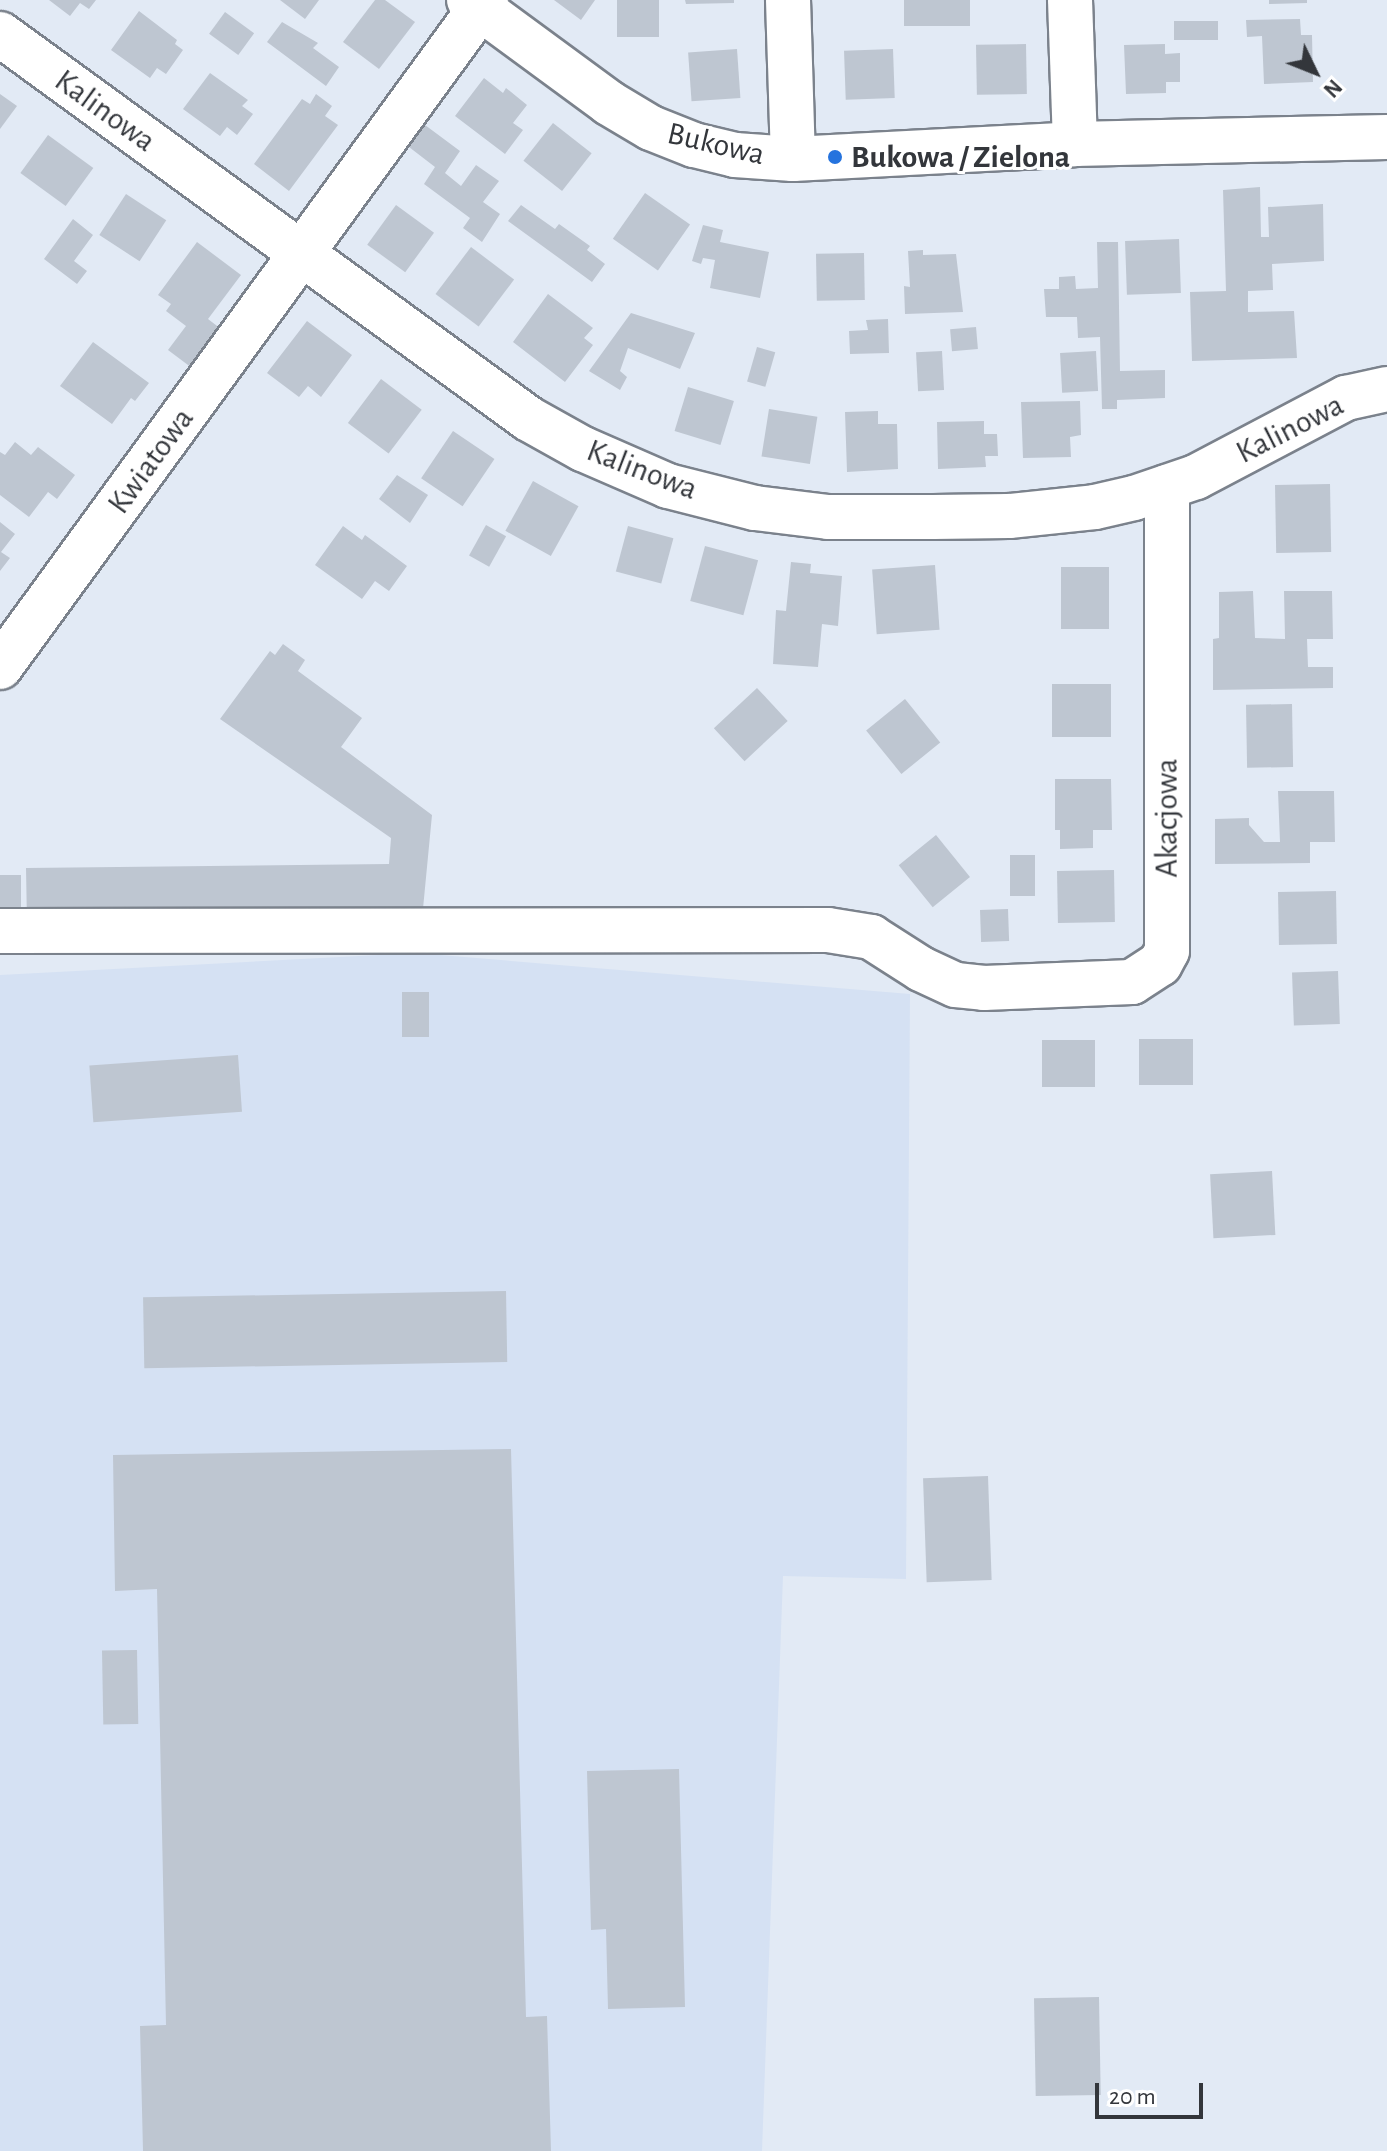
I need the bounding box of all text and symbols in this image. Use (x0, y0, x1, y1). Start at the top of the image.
north arrow (1275, 32, 1355, 112)
street label: Kalinowa (47, 62, 163, 160)
text: N (1319, 75, 1346, 101)
street label: Bukowa (664, 114, 768, 174)
place label: Bukowa / Zielona (851, 138, 1070, 176)
marker: Bukowa / Zielona (826, 148, 844, 166)
street label: Kalinowa (1230, 386, 1350, 472)
street label: Kwiatowa (100, 401, 202, 521)
street label: Kalinowa (581, 431, 703, 509)
street label: Akacjowa (1148, 758, 1186, 878)
scale bar (1099, 2067, 1207, 2117)
text: 20 m (1109, 2085, 1156, 2109)

